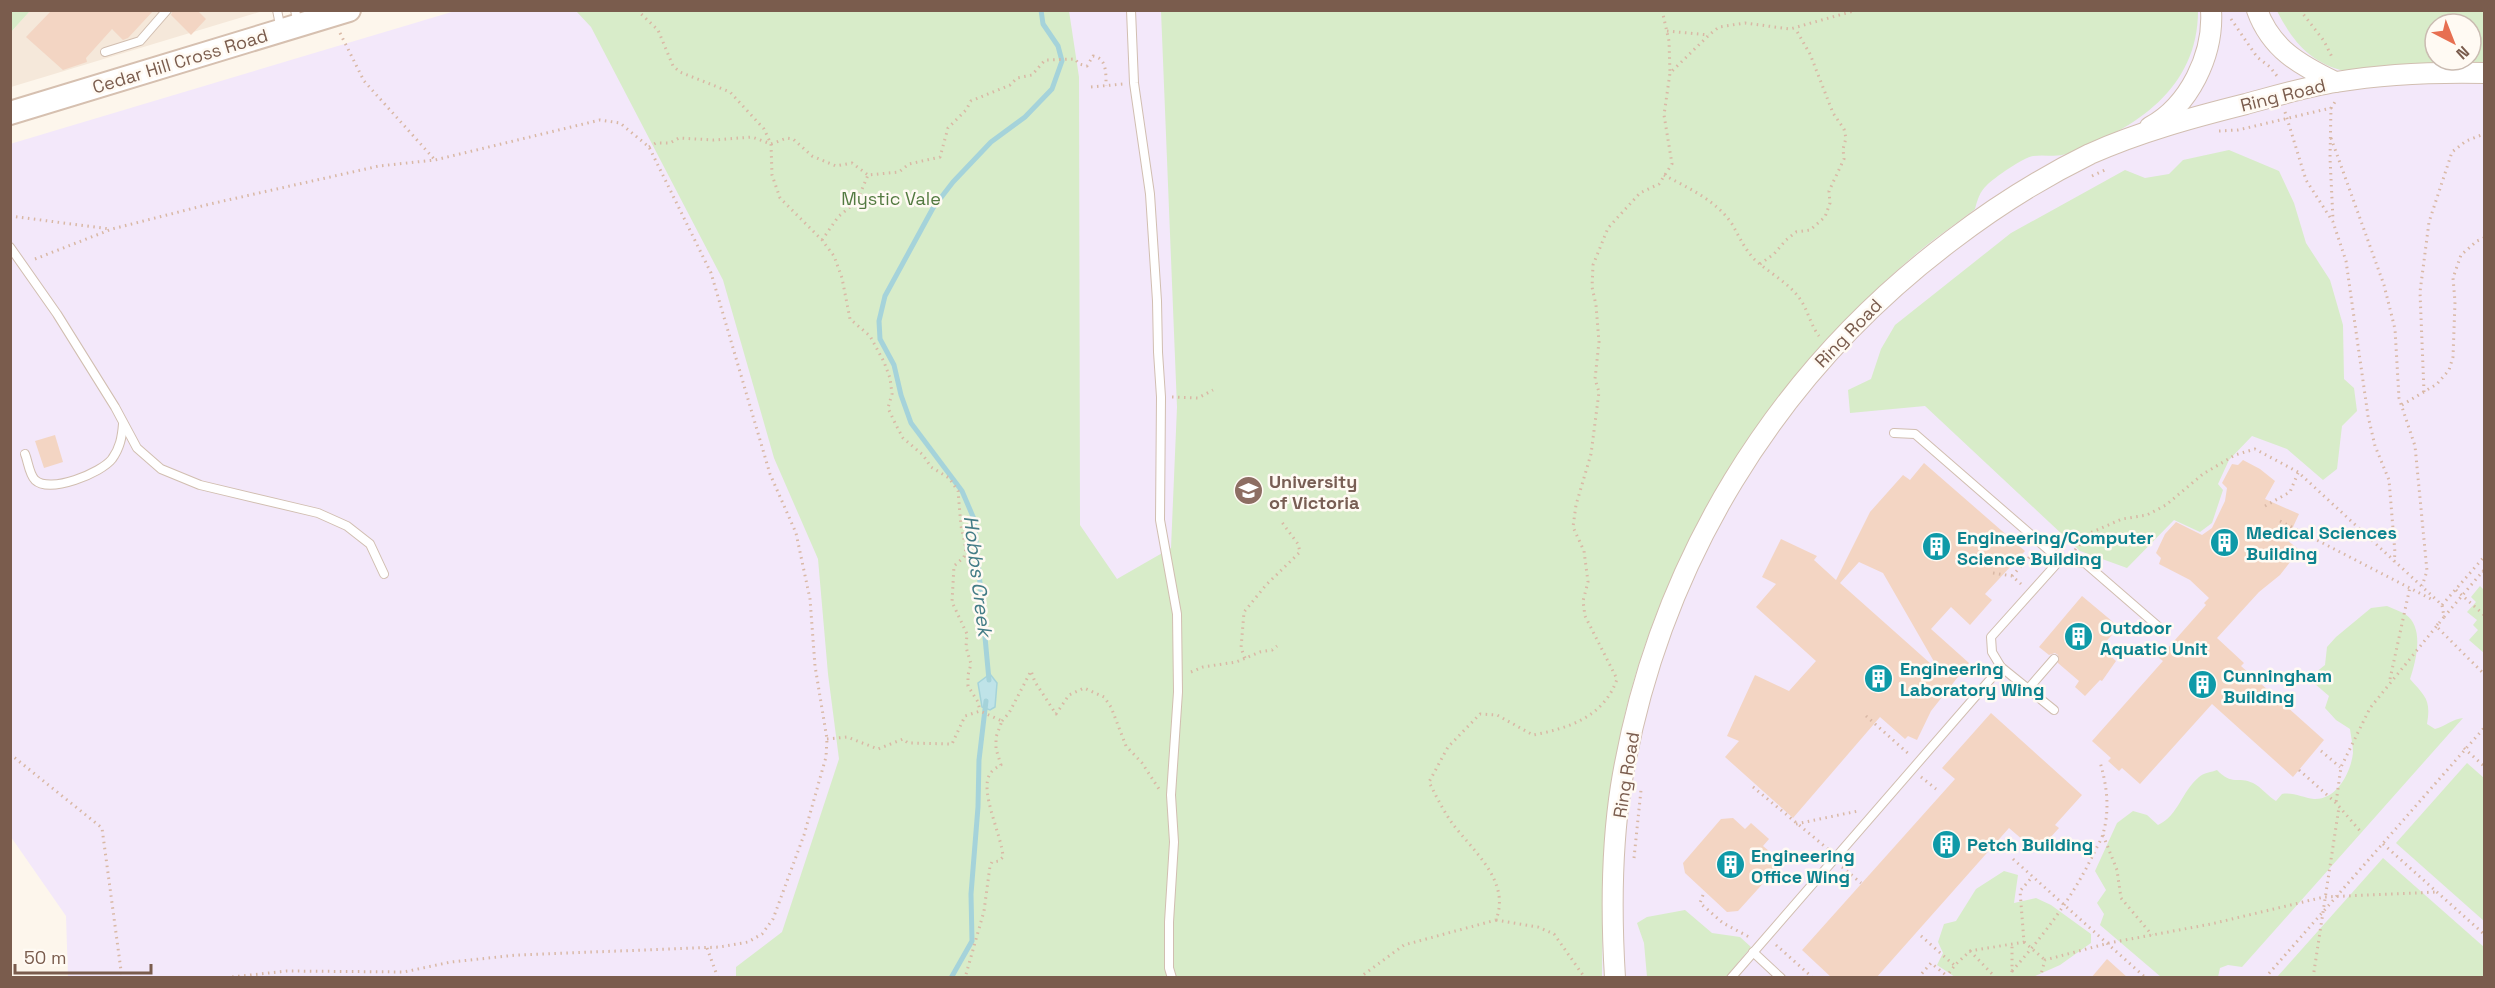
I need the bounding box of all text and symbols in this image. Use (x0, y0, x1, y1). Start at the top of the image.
north arrow (2423, 12, 2483, 72)
street label: Cedar Hill Cross Road (90, 23, 270, 99)
text: N (2452, 41, 2474, 64)
street label: Ring Road (2238, 73, 2328, 117)
park label: Mystic Vale (841, 187, 941, 210)
street label: Ring Road (1809, 294, 1887, 372)
place label: University of Victoria (1269, 470, 1360, 514)
school or university icon: University of Victoria (1232, 475, 1264, 507)
water label: Hobbs Creek (958, 514, 999, 640)
place label: Medical Sciences Building (2246, 521, 2397, 565)
place label: Engineering/Computer Science Building (1957, 526, 2154, 570)
building icon: Medical Sciences Building (2209, 526, 2241, 558)
building icon: Engineering/Computer Science Building (1920, 531, 1952, 563)
place label: Outdoor Aquatic Unit (2100, 616, 2208, 660)
building icon: Outdoor Aquatic Unit (2063, 621, 2095, 653)
place label: Engineering Laboratory Wing (1900, 657, 2044, 701)
building icon: Engineering Laboratory Wing (1863, 662, 1895, 694)
place label: Cunningham Building (2223, 664, 2332, 708)
building icon: Cunningham Building (2186, 669, 2218, 701)
street label: Ring Road (1608, 730, 1644, 820)
building icon: Petch Building (1930, 828, 1962, 860)
place label: Petch Building (1967, 833, 2093, 856)
place label: Engineering Office Wing (1751, 844, 1855, 888)
building icon: Engineering Office Wing (1714, 849, 1746, 881)
scale bar (15, 937, 152, 975)
text: 50 m (24, 946, 66, 969)

